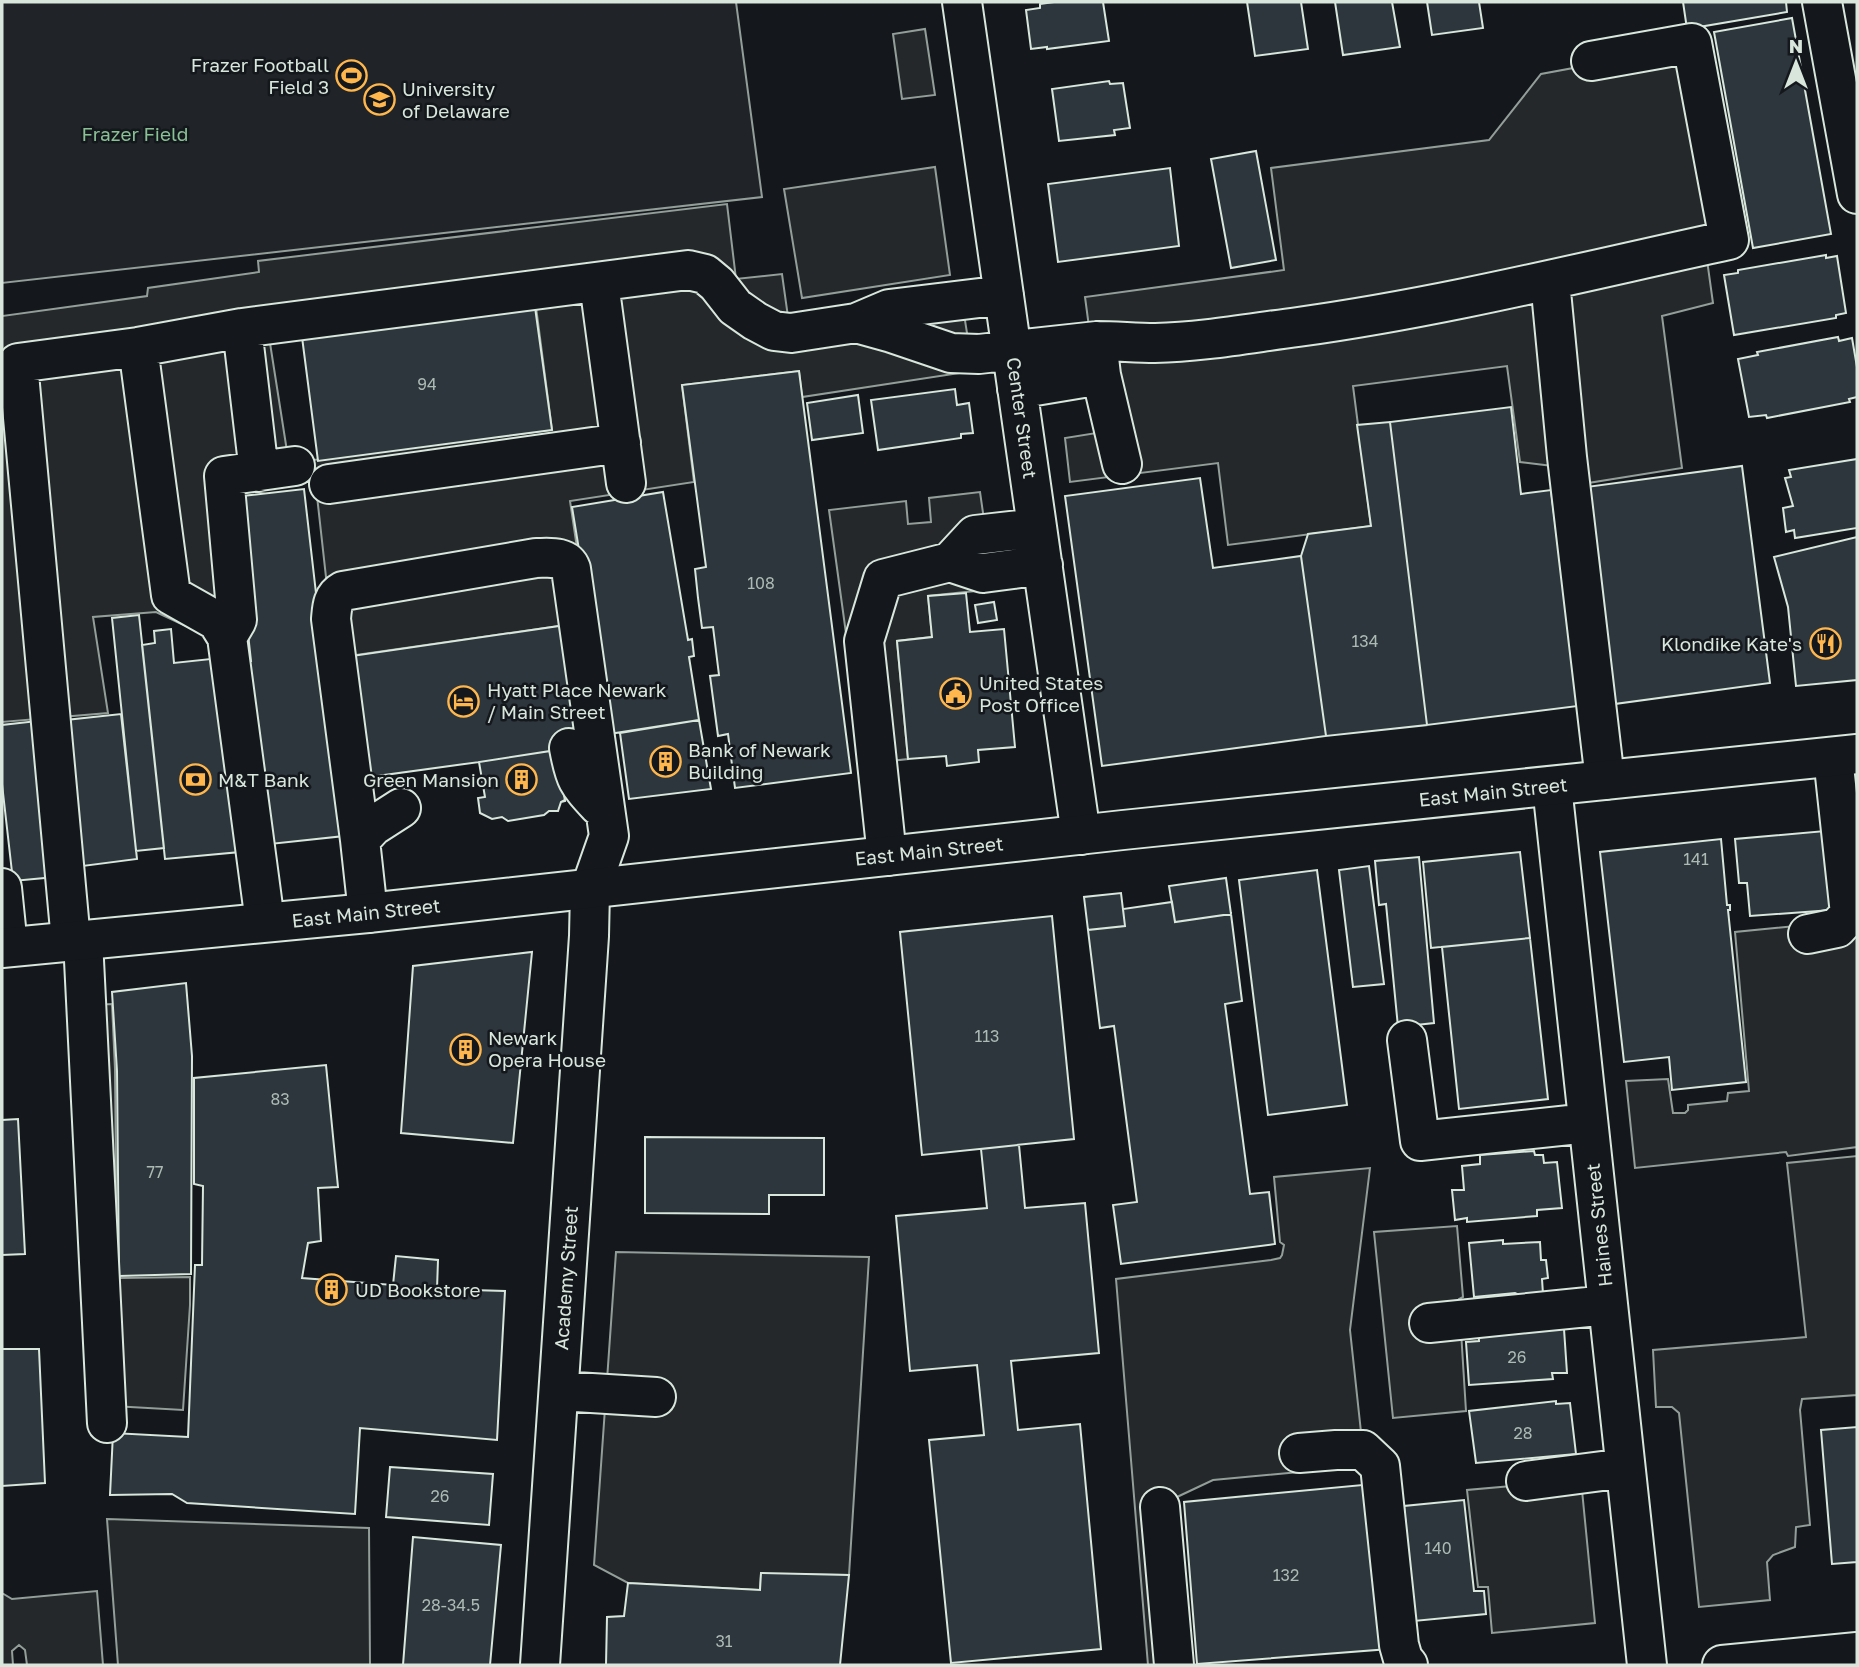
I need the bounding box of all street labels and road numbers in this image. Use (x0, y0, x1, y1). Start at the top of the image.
street label: Center Street (1003, 356, 1042, 480)
street label: East Main Street (1417, 772, 1568, 811)
street label: East Main Street (853, 831, 1004, 870)
street label: East Main Street (290, 893, 441, 932)
street label: Haines Street (1581, 1162, 1616, 1288)
street label: Academy Street (549, 1205, 582, 1351)

